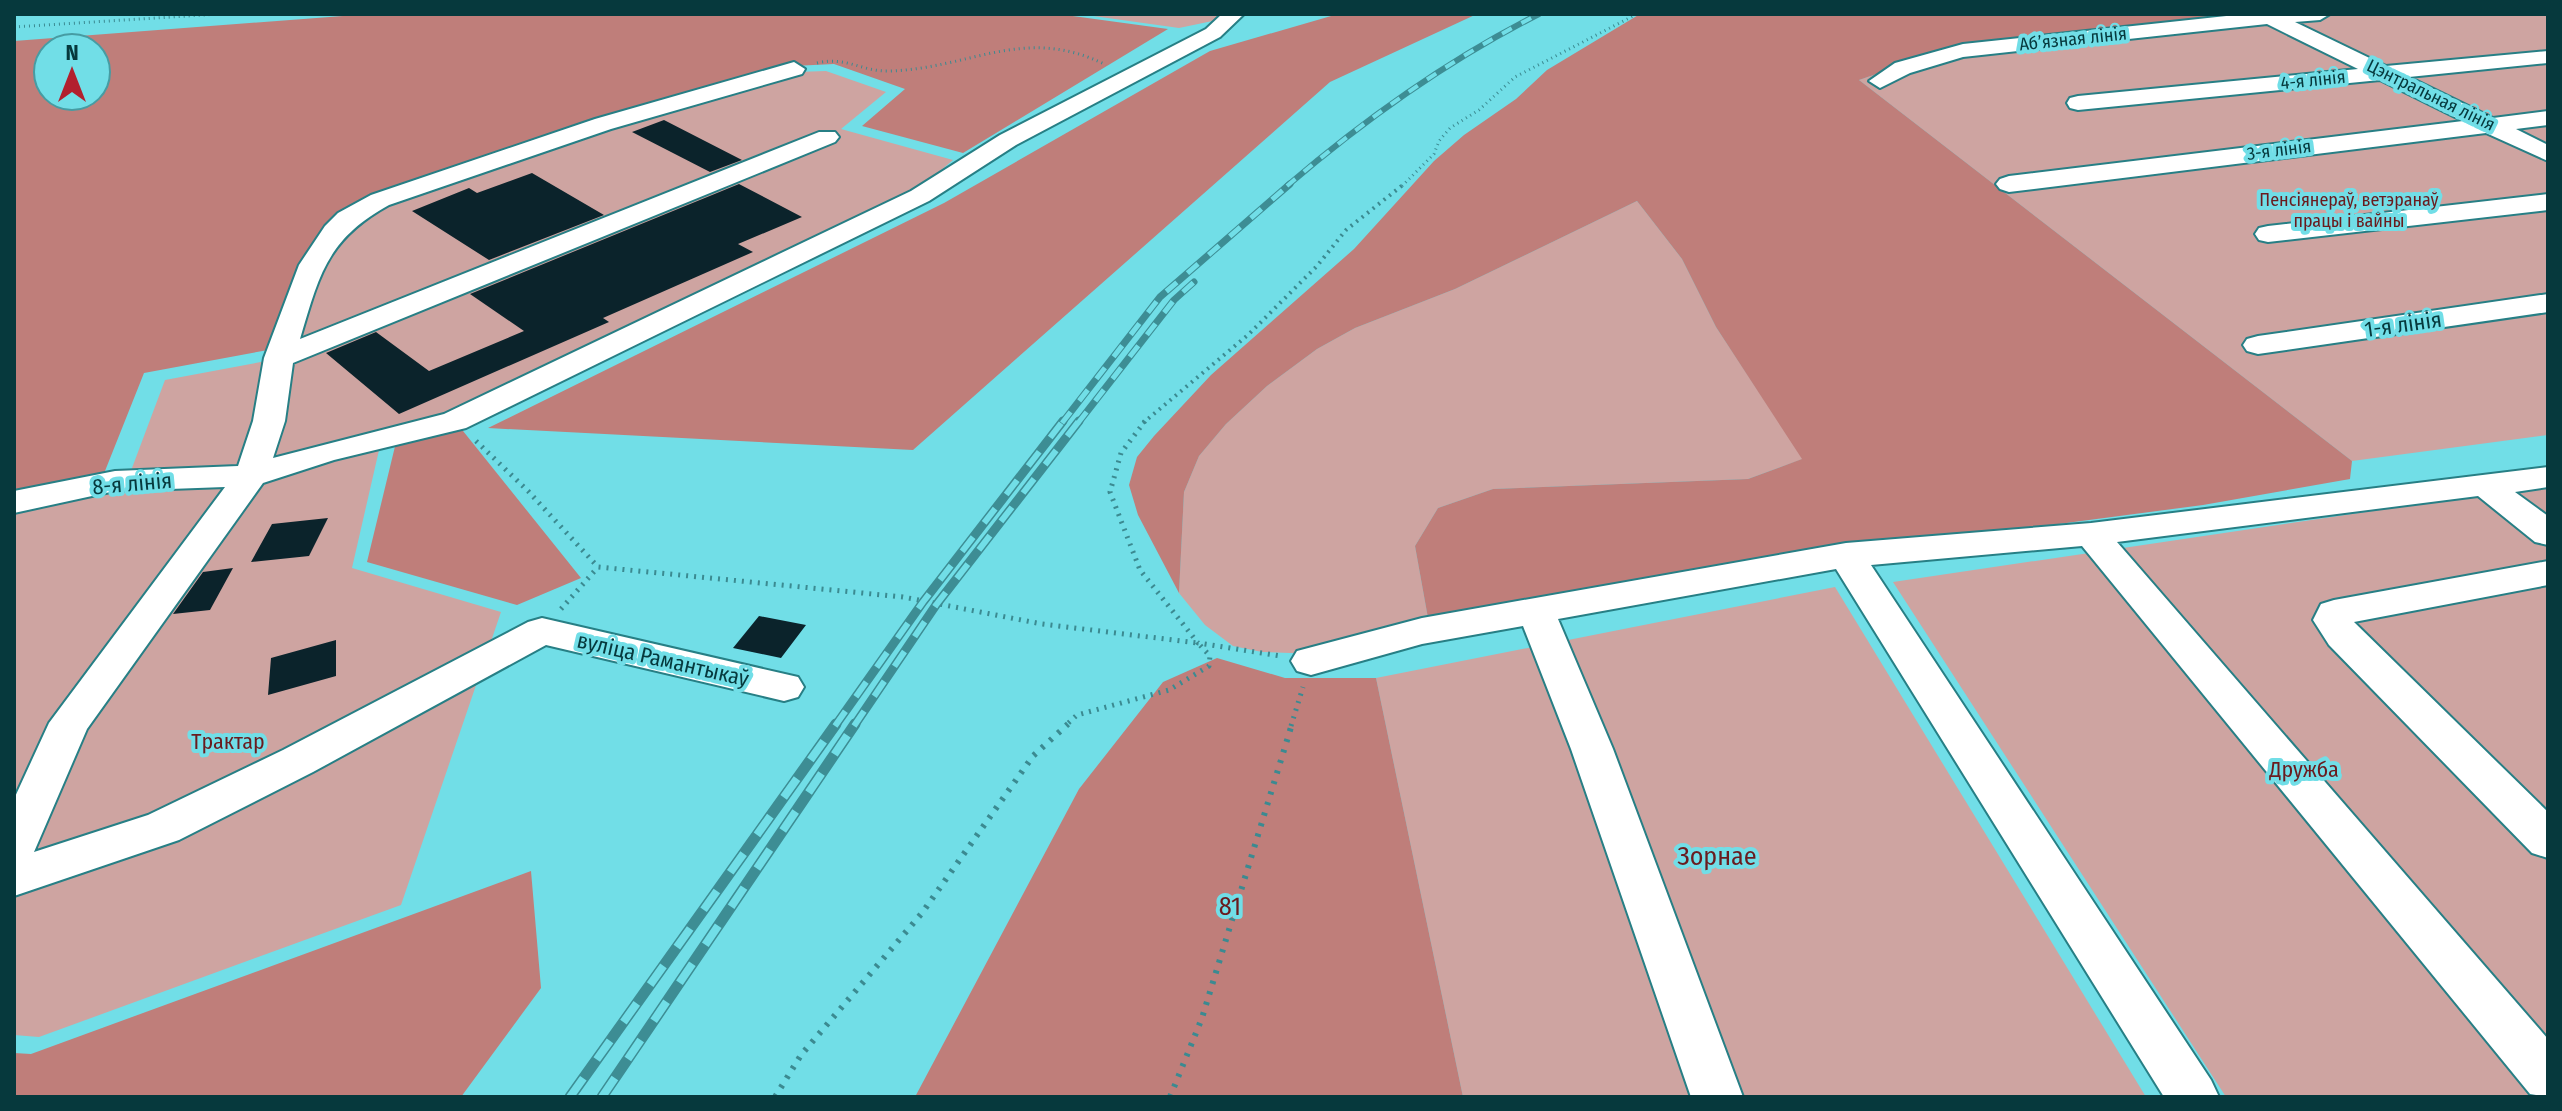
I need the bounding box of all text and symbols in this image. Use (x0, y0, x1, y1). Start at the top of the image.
street label: Абʼязная лінія (2018, 22, 2128, 56)
north arrow (32, 32, 112, 112)
text: N (65, 39, 79, 66)
street label: Цэнтральная лінія (2363, 54, 2499, 136)
street label: 4-я лінія (2279, 66, 2347, 94)
street label: 3-я лінія (2246, 135, 2312, 165)
park label: Пенсіянераў, ветэранаў працы і вайны (2259, 189, 2439, 232)
street label: 1-я лінія (2363, 306, 2443, 343)
street label: 8-я лінія (91, 467, 173, 500)
street label: вуліца Рамантыкаў (574, 627, 752, 692)
park label: Трактар (191, 728, 265, 755)
park label: Дружба (2268, 756, 2339, 783)
park label: Зорнае (1677, 841, 1757, 872)
park label: 81 (1219, 891, 1241, 922)

